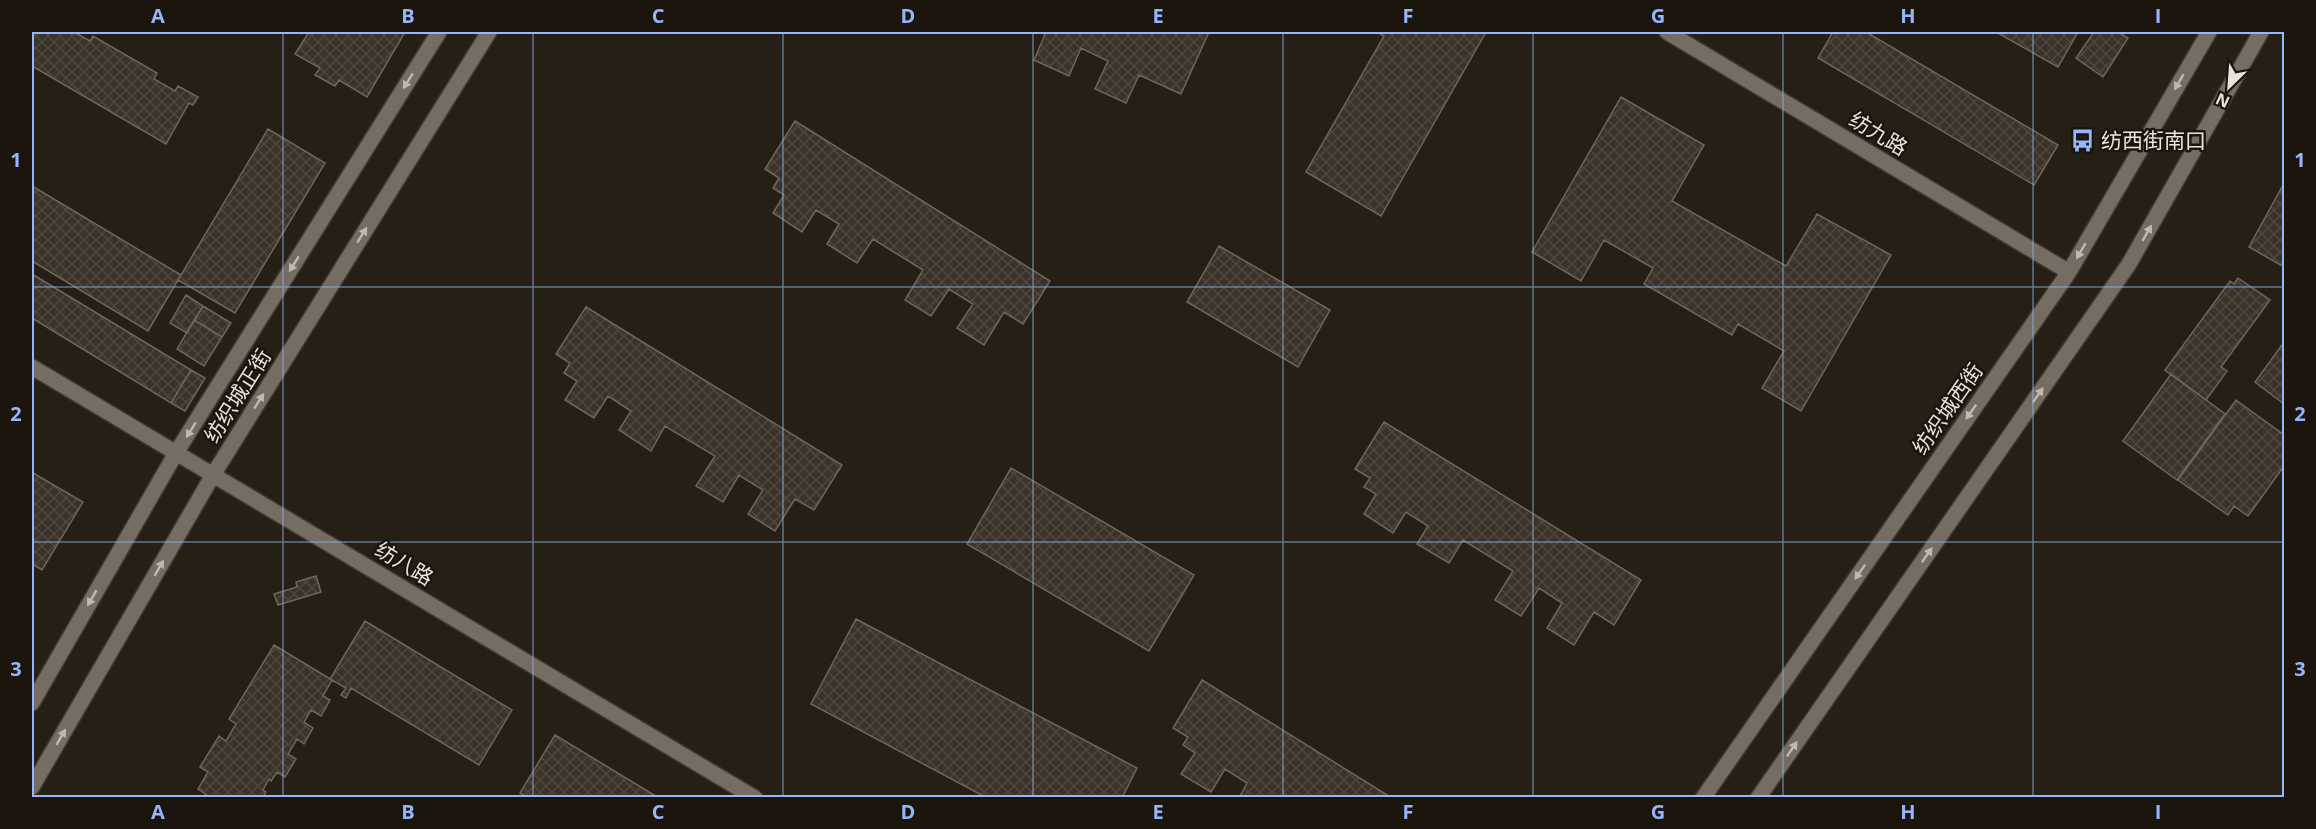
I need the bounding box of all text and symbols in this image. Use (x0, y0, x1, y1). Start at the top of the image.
text: A (151, 2, 165, 29)
text: B (401, 2, 415, 29)
text: C (652, 2, 665, 29)
text: D (901, 2, 915, 29)
text: E (1152, 2, 1164, 29)
text: F (1403, 2, 1413, 29)
text: G (1651, 2, 1665, 29)
text: H (1900, 2, 1916, 29)
text: I (2155, 2, 2161, 29)
north arrow (2199, 57, 2259, 117)
one-way arrow (403, 73, 414, 89)
one-way arrow (2174, 74, 2185, 90)
text: N (2212, 88, 2233, 113)
street label: 纺九路 (1844, 105, 1913, 161)
place label: 纺西街南口 (2101, 126, 2206, 154)
bus stop icon: 纺西街南口 (2070, 128, 2096, 154)
text: 1 (10, 146, 22, 173)
text: 1 (2294, 146, 2306, 173)
one-way arrow (2141, 225, 2152, 241)
one-way arrow (357, 227, 368, 243)
one-way arrow (2076, 242, 2086, 259)
one-way arrow (289, 256, 300, 272)
street label: 纺织城正街 (197, 344, 277, 447)
street label: 纺织城西街 (1906, 357, 1989, 459)
one-way arrow (2032, 387, 2044, 403)
one-way arrow (254, 393, 265, 409)
text: 2 (10, 400, 22, 427)
text: 2 (2294, 400, 2306, 427)
one-way arrow (1965, 403, 1977, 419)
one-way arrow (185, 422, 196, 438)
street label: 纺八路 (370, 535, 439, 591)
one-way arrow (1921, 547, 1933, 563)
one-way arrow (154, 559, 164, 576)
one-way arrow (1855, 564, 1866, 580)
one-way arrow (87, 590, 98, 606)
text: 3 (10, 655, 22, 682)
text: 3 (2294, 655, 2306, 682)
one-way arrow (56, 728, 66, 745)
one-way arrow (1786, 742, 1798, 758)
text: A (151, 798, 165, 825)
text: B (401, 798, 415, 825)
text: C (652, 798, 665, 825)
text: D (901, 798, 915, 825)
text: E (1152, 798, 1164, 825)
text: F (1403, 798, 1413, 825)
text: G (1651, 798, 1665, 825)
text: H (1900, 798, 1916, 825)
text: I (2155, 798, 2161, 825)

